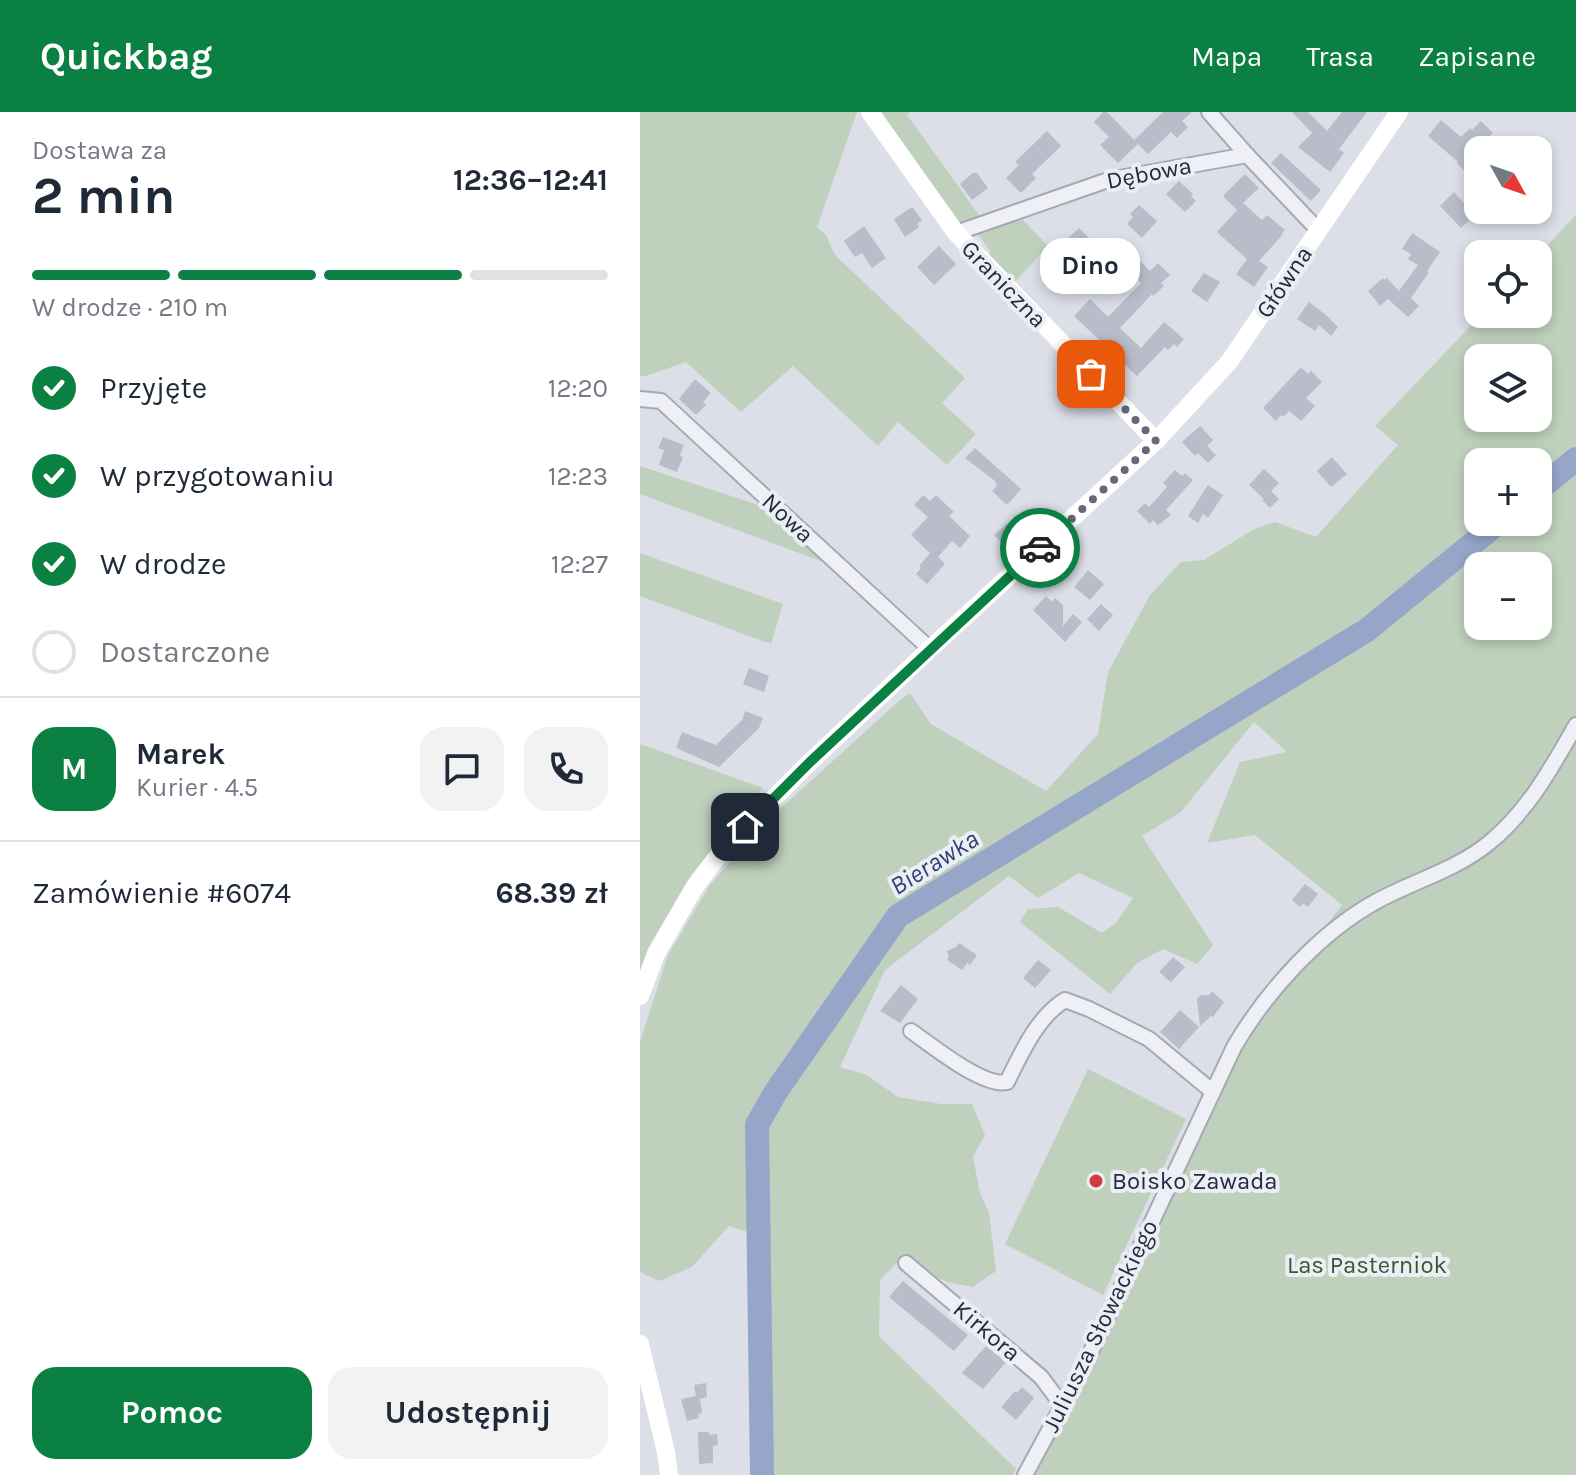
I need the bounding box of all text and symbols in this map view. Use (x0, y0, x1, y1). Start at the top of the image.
text: Quickbag (40, 34, 213, 79)
text: Mapa (1191, 40, 1262, 73)
text: Trasa (1306, 40, 1374, 73)
text: Zapisane (1418, 40, 1536, 73)
text: Dostawa za (32, 135, 167, 166)
north arrow (1464, 136, 1552, 224)
map controls (1464, 136, 1552, 640)
street label: Dębowa (1104, 151, 1194, 195)
text: 12:36–12:41 (453, 162, 608, 198)
text: 2 min (32, 165, 175, 226)
street label: Graniczna (956, 235, 1052, 333)
callout: Dino (1041, 238, 1141, 294)
button: locate (1464, 240, 1552, 328)
street label: Główna (1250, 241, 1318, 323)
text: Dino (1061, 250, 1119, 281)
text: W drodze · 210 m (32, 292, 228, 323)
pin (1057, 340, 1125, 408)
button: layers (1464, 344, 1552, 432)
icon: bag (1069, 352, 1113, 396)
icon: check (32, 366, 76, 410)
text: Przyjęte (100, 370, 207, 406)
text: 12:20 (548, 373, 608, 404)
button: + (1464, 448, 1552, 536)
icon: check (32, 454, 76, 498)
text: W przygotowaniu (100, 458, 335, 494)
text: 12:23 (548, 461, 608, 492)
street label: Nowa (756, 487, 820, 549)
courier (1000, 508, 1080, 588)
icon: car (1018, 526, 1062, 570)
icon: check (32, 542, 76, 586)
text: W drodze (100, 546, 226, 582)
text: 12:27 (551, 549, 608, 580)
button: − (1464, 552, 1552, 640)
text: Dostarczone (100, 634, 270, 670)
button: chat (420, 727, 504, 811)
button: phone (524, 727, 608, 811)
text: Marek (136, 736, 225, 772)
text: M (61, 751, 87, 787)
text: Kurier · 4.5 (136, 772, 258, 803)
pin (711, 793, 779, 861)
icon: home (723, 805, 767, 849)
water label: Bierawka (884, 823, 984, 902)
text: Zamówienie #6074 (32, 875, 291, 911)
text: 68.39 zł (495, 875, 608, 911)
place label: Boisko Zawada (1112, 1167, 1278, 1195)
marker: Boisko Zawada (1087, 1172, 1105, 1190)
street label: Juliusza Słowackiego (1036, 1215, 1164, 1437)
park label: Las Pasterniok (1287, 1251, 1447, 1279)
street label: Kirkora (948, 1295, 1026, 1367)
button: Pomoc (32, 1367, 312, 1459)
button: Udostępnij (328, 1367, 608, 1459)

